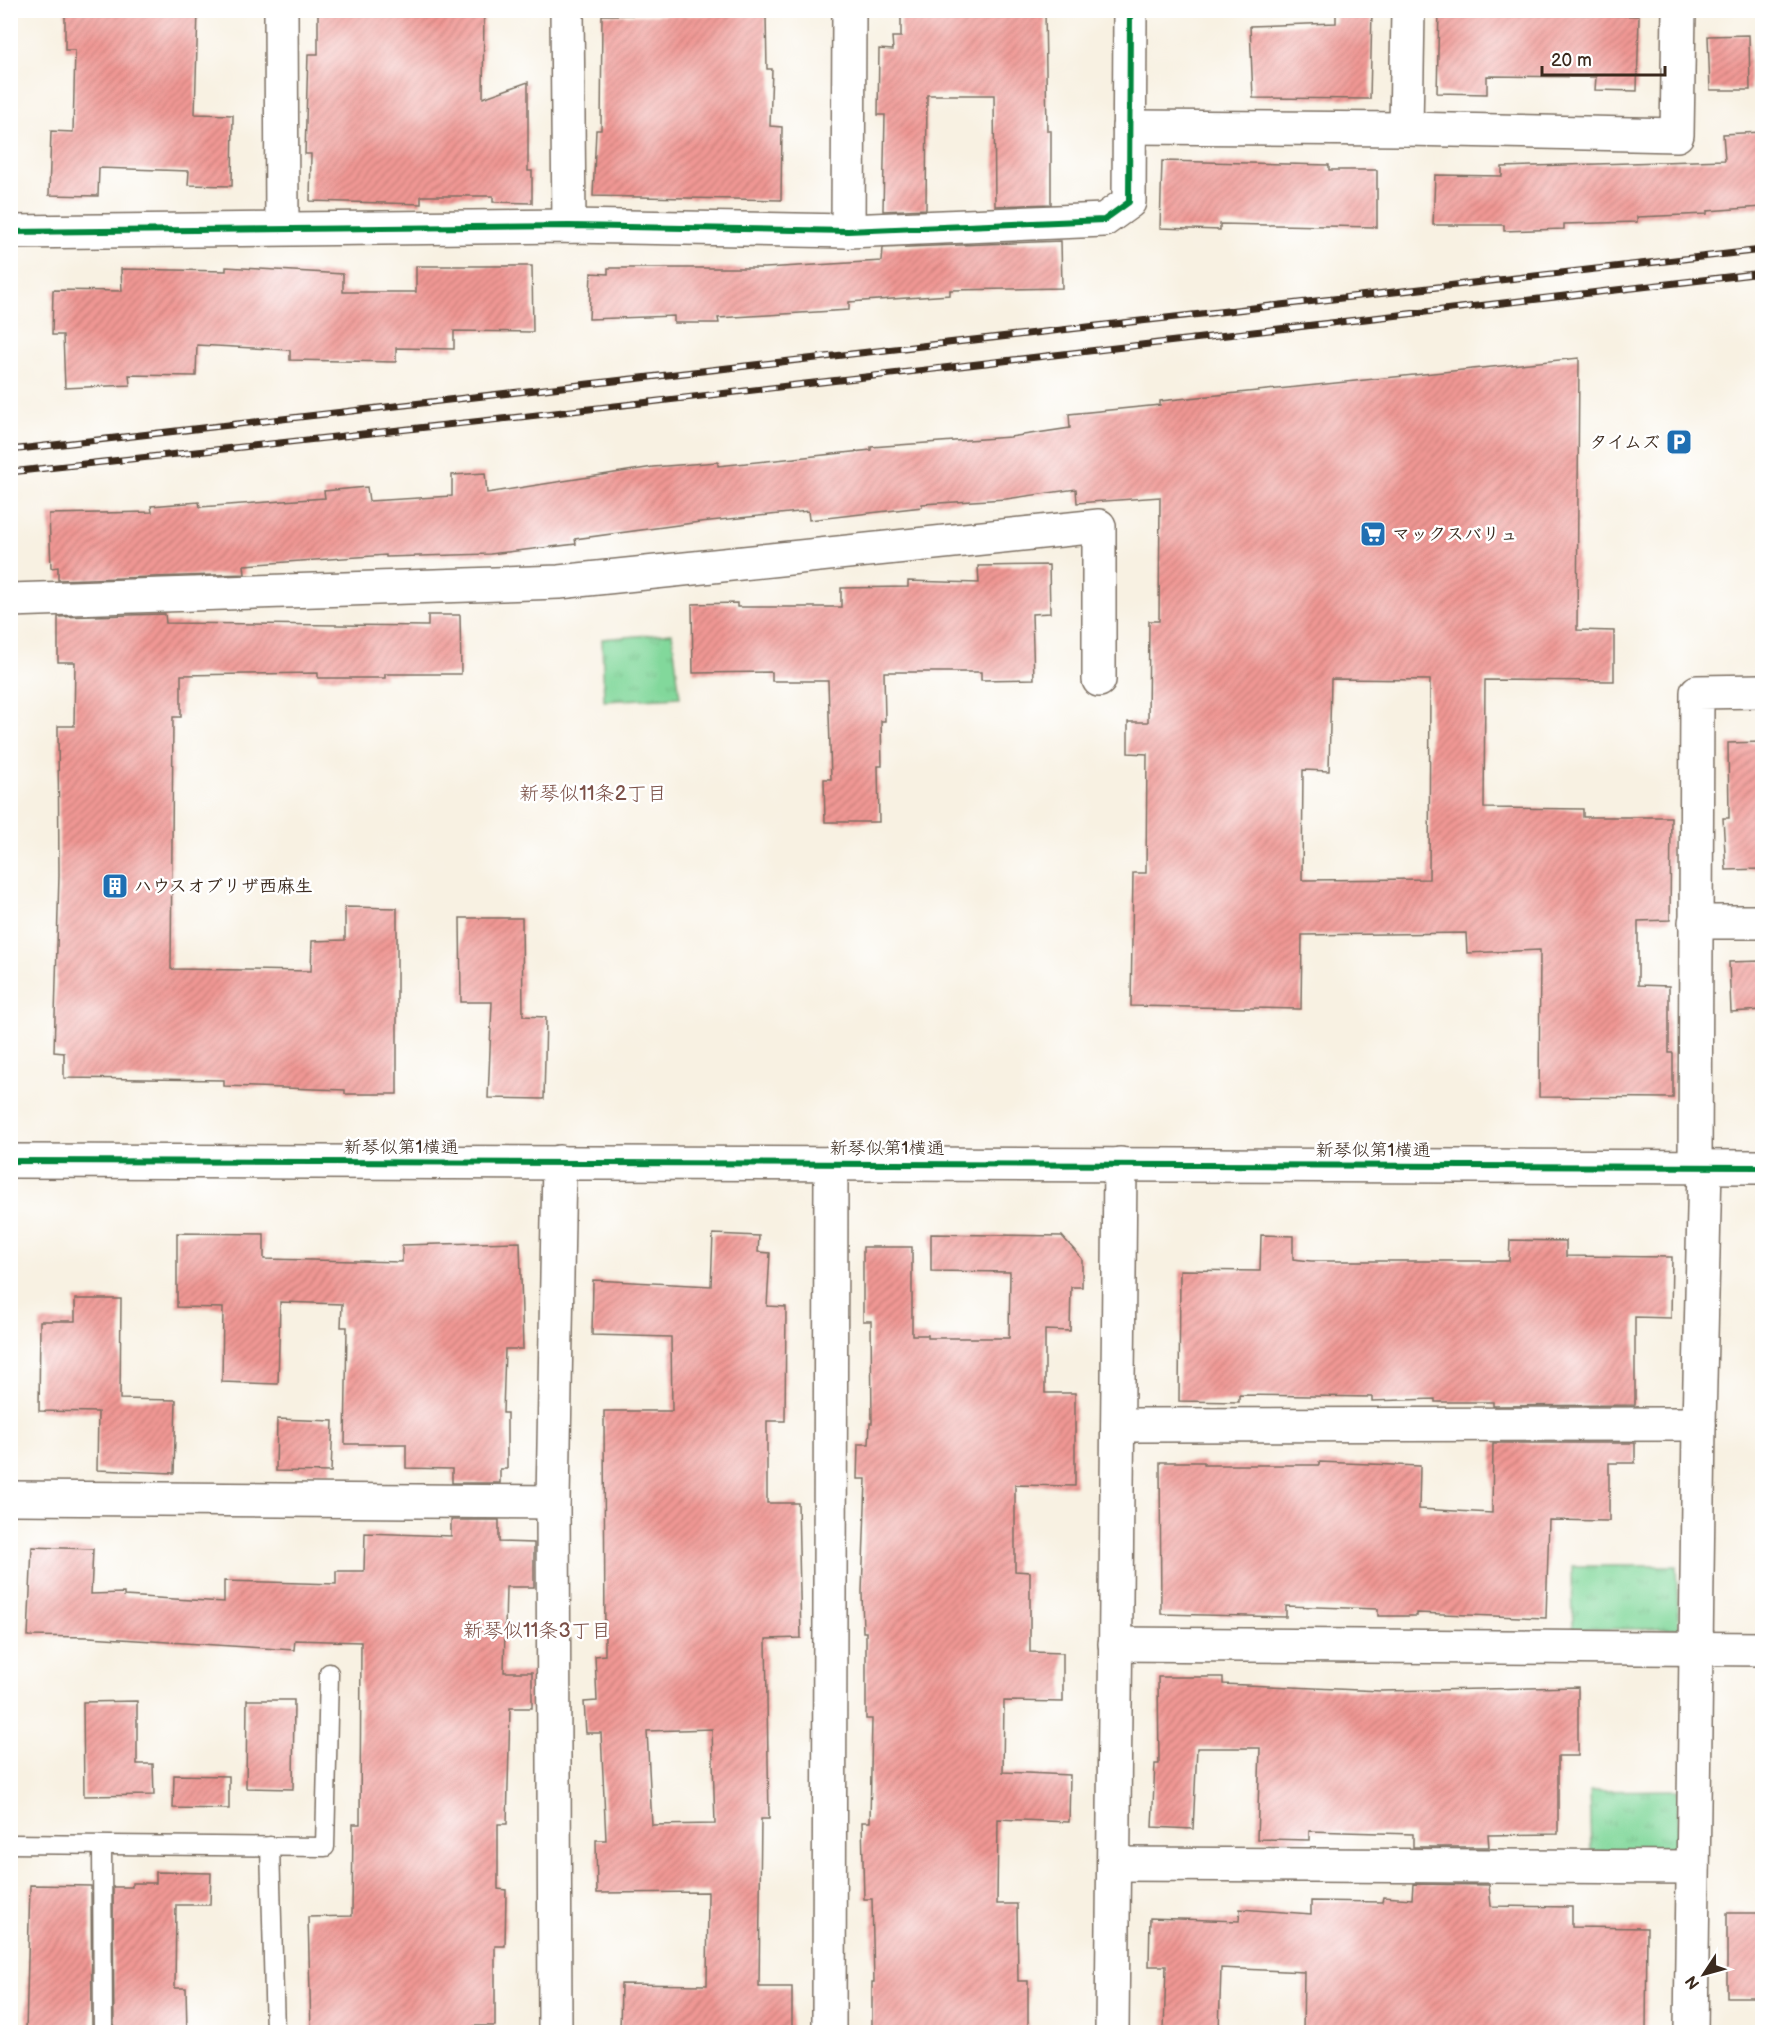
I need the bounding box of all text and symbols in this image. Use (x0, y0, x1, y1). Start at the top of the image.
scale bar (1542, 39, 1665, 77)
text: 20 m (1551, 50, 1592, 71)
parking icon: タイムズ (1664, 427, 1694, 457)
place label: タイムズ (1589, 432, 1660, 453)
supermarket icon: マックスバリュ (1358, 519, 1388, 549)
place label: マックスバリュ (1392, 524, 1518, 545)
district label: 新琴似11条2丁目 (519, 782, 667, 806)
building icon: ハウスオブリザ西麻生 (100, 871, 130, 901)
place label: ハウスオブリザ西麻生 (134, 876, 313, 897)
street label: 新琴似第1横通 (344, 1137, 458, 1158)
street label: 新琴似第1横通 (830, 1138, 944, 1159)
street label: 新琴似第1横通 (1316, 1140, 1430, 1161)
district label: 新琴似11条3丁目 (463, 1619, 611, 1643)
north arrow (1674, 1944, 1734, 2004)
text: N (1682, 1971, 1704, 1992)

